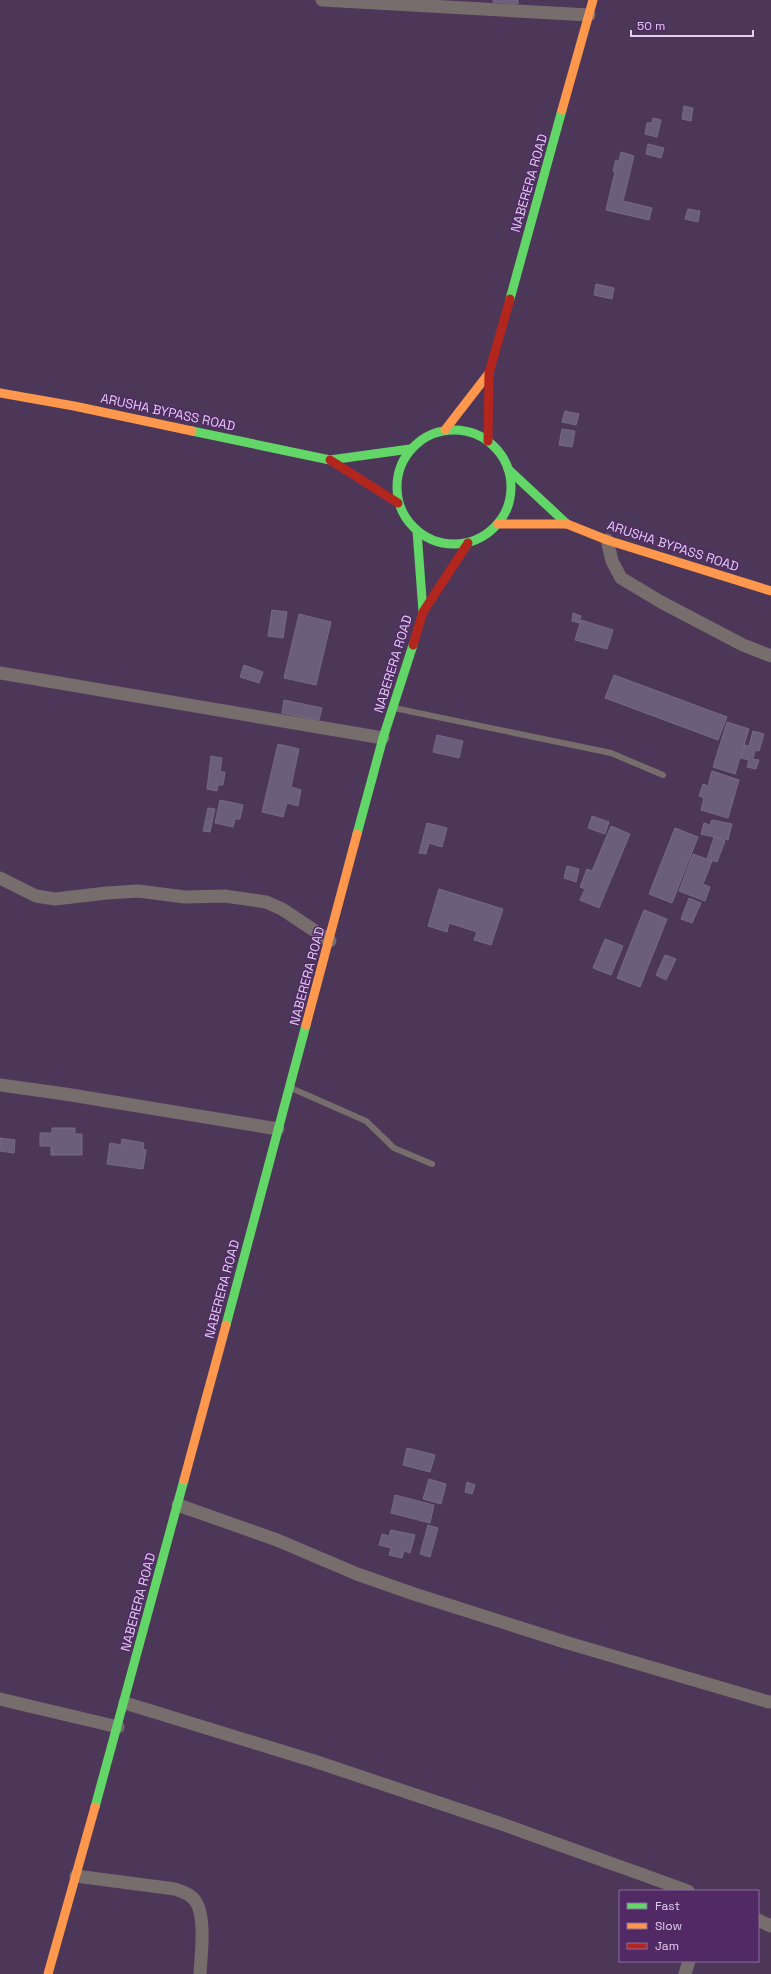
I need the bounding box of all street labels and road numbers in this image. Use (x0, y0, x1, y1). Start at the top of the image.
street label: NABERERA ROAD (507, 132, 551, 234)
street label: ARUSHA BYPASS ROAD (99, 389, 237, 435)
street label: ARUSHA BYPASS ROAD (605, 517, 741, 575)
street label: NABERERA ROAD (370, 613, 416, 715)
street label: NABERERA ROAD (286, 925, 328, 1027)
street label: NABERERA ROAD (201, 1238, 243, 1340)
street label: NABERERA ROAD (117, 1551, 159, 1653)

